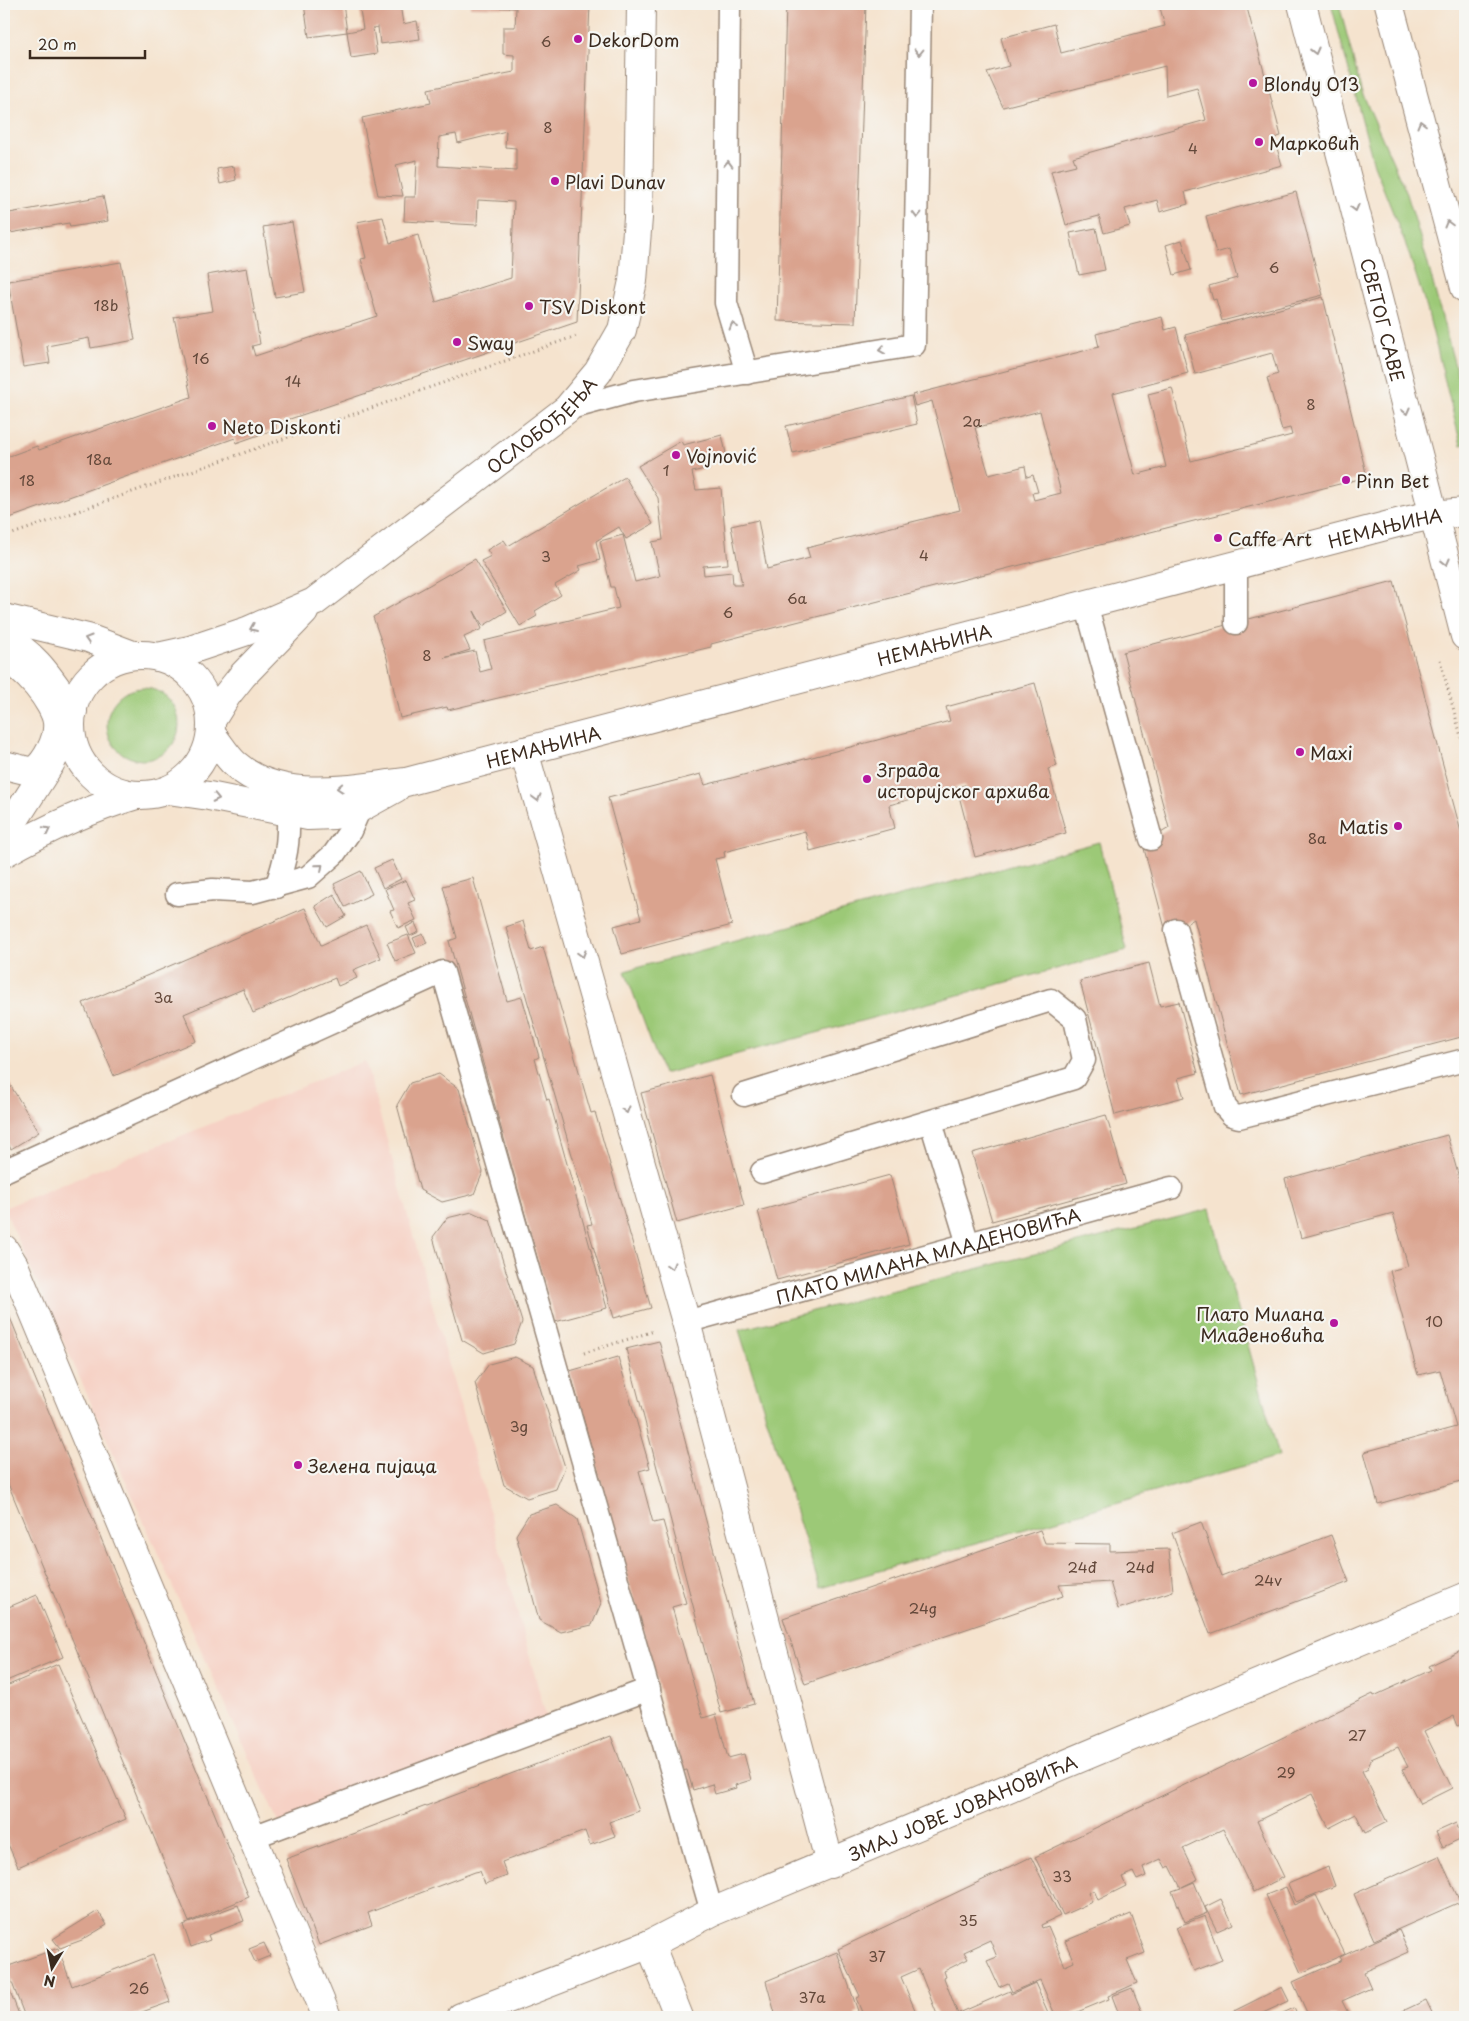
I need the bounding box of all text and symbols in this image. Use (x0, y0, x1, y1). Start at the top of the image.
place label: DekorDom (588, 26, 680, 53)
scale bar (30, 28, 145, 60)
house number: 6 (541, 29, 551, 52)
text: 20 m (38, 32, 77, 55)
marker: DekorDom (572, 33, 584, 45)
one-way arrow (1309, 46, 1319, 55)
one-way arrow (914, 49, 925, 57)
place label: Blondy 013 (1263, 70, 1360, 97)
marker: Blondy 013 (1247, 77, 1259, 89)
house number: 8 (543, 115, 553, 138)
one-way arrow (1416, 120, 1427, 129)
place label: Марковић (1269, 129, 1359, 156)
house number: 4 (1188, 136, 1198, 159)
marker: Марковић (1253, 136, 1265, 148)
one-way arrow (723, 160, 733, 168)
place label: Plavi Dunav (565, 168, 666, 195)
marker: Plavi Dunav (549, 175, 561, 187)
one-way arrow (1349, 204, 1360, 213)
one-way arrow (911, 211, 922, 219)
one-way arrow (1443, 220, 1454, 229)
house number: 6 (1269, 255, 1279, 278)
street label: СВЕТОГ САВЕ (1355, 255, 1412, 384)
house number: 18b (94, 293, 118, 316)
place label: TSV Diskont (539, 293, 646, 320)
marker: TSV Diskont (523, 300, 535, 312)
one-way arrow (729, 322, 739, 331)
place label: Sway (467, 329, 514, 356)
marker: Sway (451, 336, 463, 348)
one-way arrow (878, 345, 887, 355)
house number: 16 (192, 346, 210, 369)
house number: 14 (285, 369, 301, 392)
street label: ОСЛОБОЂЕЊА (480, 370, 602, 480)
house number: 8 (1306, 392, 1316, 415)
one-way arrow (1400, 406, 1411, 415)
house number: 2a (962, 409, 982, 432)
place label: Neto Diskonti (222, 413, 341, 440)
marker: Neto Diskonti (206, 420, 218, 432)
place label: Vojnović (686, 442, 757, 469)
house number: 18a (86, 447, 112, 470)
marker: Vojnović (670, 449, 682, 461)
house number: 1 (663, 458, 669, 481)
place label: Pinn Bet (1356, 467, 1429, 494)
house number: 18 (19, 468, 35, 491)
marker: Pinn Bet (1340, 474, 1352, 486)
street label: НЕМАЊИНА (1325, 501, 1444, 554)
place label: Caffe Art (1228, 525, 1312, 552)
marker: Caffe Art (1212, 532, 1224, 544)
house number: 4 (919, 543, 929, 566)
house number: 3 (541, 544, 551, 567)
one-way arrow (1440, 557, 1451, 566)
house number: 6a (787, 586, 808, 609)
house number: 6 (723, 600, 733, 623)
street label: НЕМАЊИНА (874, 616, 994, 672)
one-way arrow (249, 622, 258, 633)
one-way arrow (84, 634, 92, 644)
house number: 8 (422, 643, 432, 666)
street label: НЕМАЊИНА (483, 718, 604, 774)
place label: Maxi (1310, 739, 1353, 766)
marker: Maxi (1294, 746, 1306, 758)
place label: Зграда историјског архива (876, 756, 1050, 804)
marker: Зграда историјског архива (861, 773, 873, 785)
one-way arrow (336, 783, 344, 794)
one-way arrow (211, 792, 220, 802)
one-way arrow (532, 793, 542, 801)
place label: Matis (1339, 813, 1388, 840)
marker: Matis (1392, 820, 1404, 832)
one-way arrow (41, 826, 50, 836)
house number: 8a (1308, 826, 1327, 849)
one-way arrow (314, 864, 323, 873)
one-way arrow (576, 949, 586, 957)
house number: 3a (153, 985, 173, 1008)
one-way arrow (621, 1106, 631, 1114)
street label: ПЛАТО МИЛАНА МЛАДЕНОВИЋА (773, 1200, 1083, 1310)
one-way arrow (665, 1262, 675, 1270)
place label: Плато Милана Младеновића (1196, 1300, 1325, 1348)
house number: 10 (1425, 1309, 1443, 1332)
marker: Плато Милана Младеновића (1328, 1317, 1340, 1329)
house number: 3g (510, 1414, 528, 1437)
place label: Зелена пијаца (308, 1452, 437, 1479)
marker: Зелена пијаца (292, 1459, 304, 1471)
house number: 24đ (1068, 1555, 1098, 1578)
house number: 24d (1126, 1555, 1155, 1578)
house number: 24v (1254, 1568, 1282, 1591)
house number: 24g (909, 1596, 937, 1619)
house number: 27 (1348, 1723, 1367, 1746)
street label: ЗМАЈ ЈОВЕ ЈОВАНОВИЋА (844, 1747, 1081, 1867)
house number: 29 (1276, 1760, 1296, 1783)
house number: 33 (1052, 1864, 1072, 1887)
house number: 35 (958, 1908, 978, 1931)
north arrow (28, 1944, 78, 1994)
house number: 37 (868, 1944, 886, 1967)
text: N (42, 1970, 57, 1993)
house number: 26 (129, 1976, 149, 1999)
house number: 37a (799, 1985, 826, 2008)

